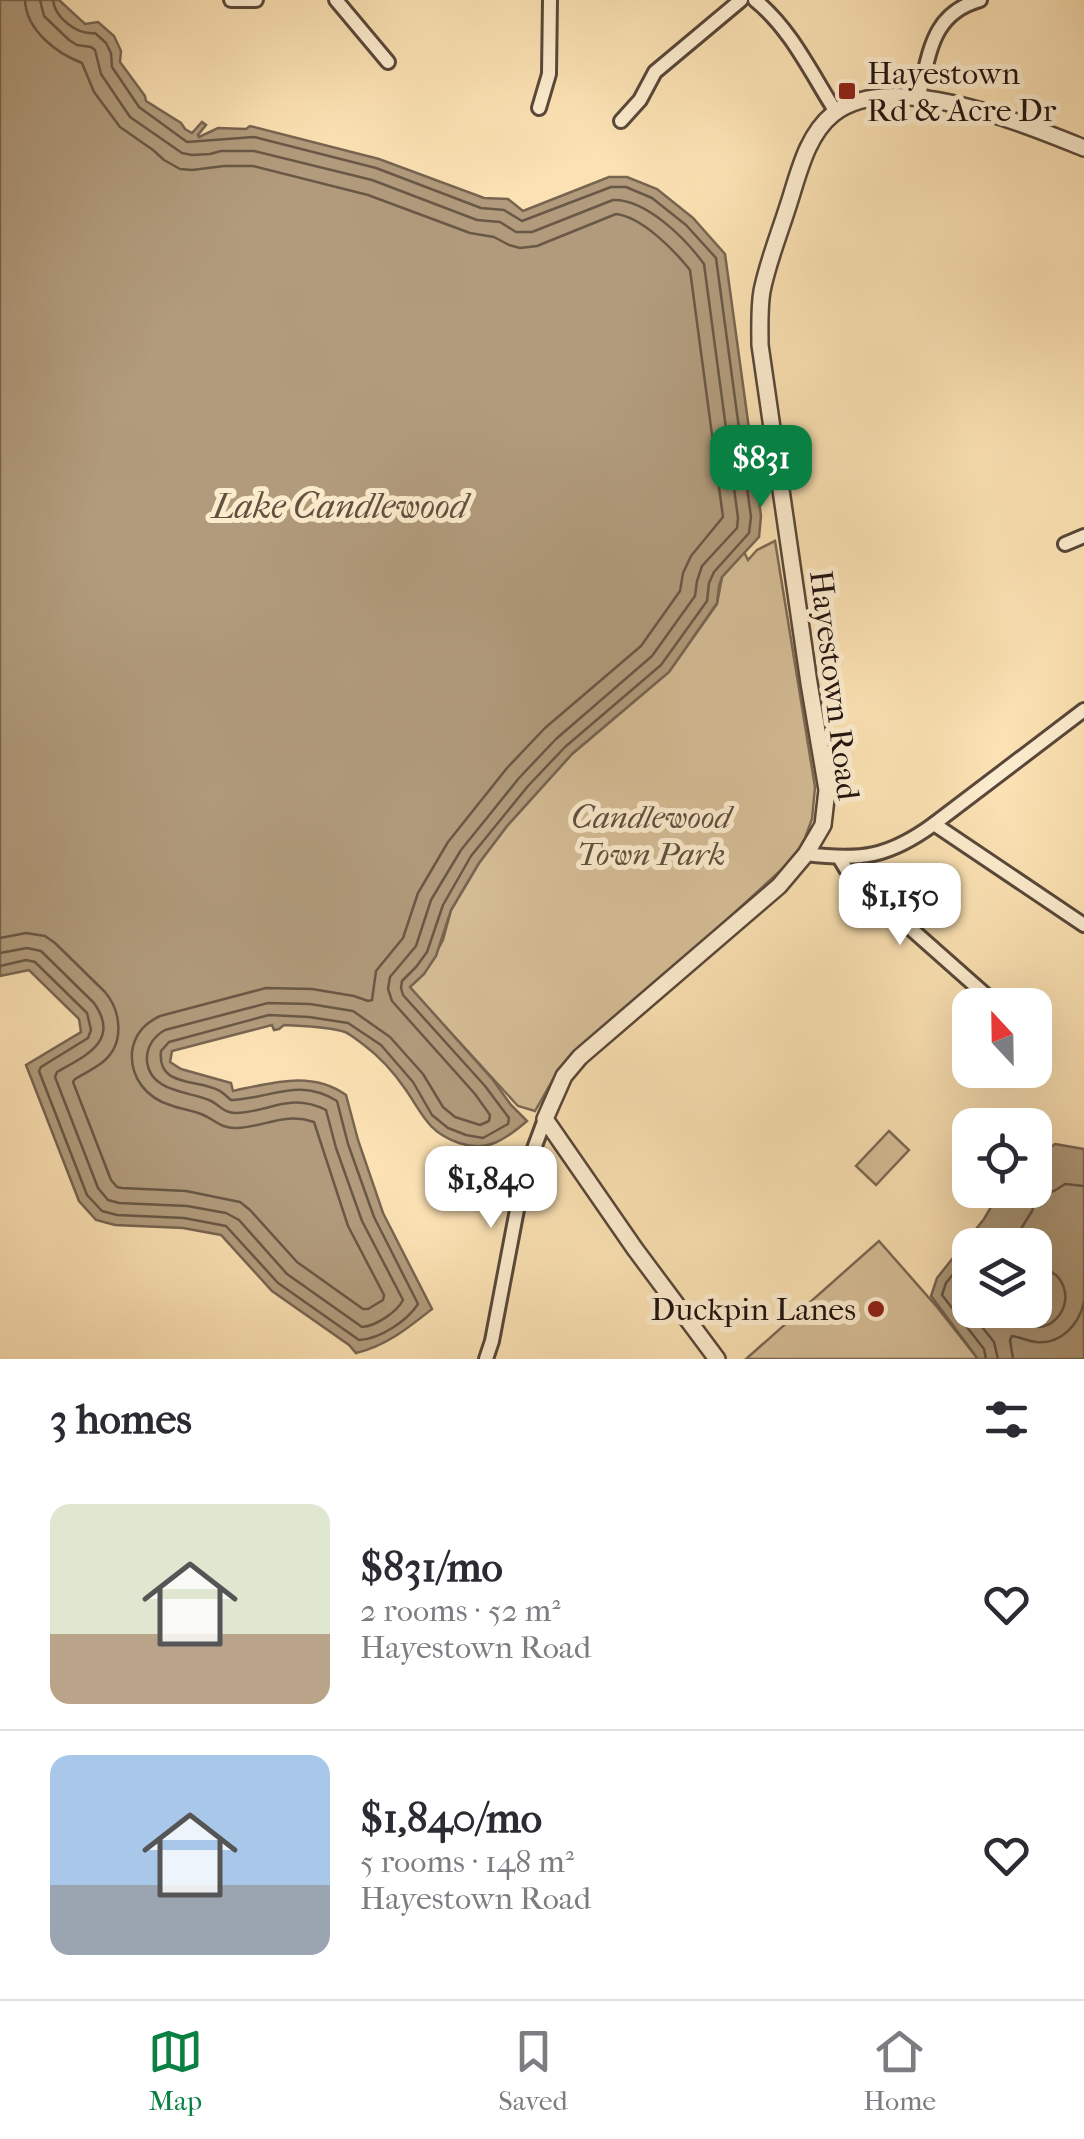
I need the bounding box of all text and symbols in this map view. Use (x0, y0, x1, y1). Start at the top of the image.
place label: Hayestown Rd & Acre Dr (867, 55, 1057, 129)
marker: Hayestown Rd & Acre Dr (836, 80, 858, 102)
pin: $831 (702, 425, 820, 510)
text: $831 (732, 439, 790, 476)
water label: Lake Candlewood (209, 486, 472, 527)
street label: Hayestown Road (802, 568, 867, 803)
park label: Candlewood Town Park (571, 799, 735, 873)
pin: $1,150 (819, 863, 981, 948)
text: $1,150 (861, 877, 939, 914)
north arrow (952, 988, 1052, 1088)
map controls (952, 988, 1052, 1328)
button: locate (952, 1108, 1052, 1208)
pin: $1,840 (410, 1146, 572, 1231)
text: $1,840 (447, 1160, 535, 1197)
button: layers (952, 1228, 1052, 1328)
place label: Duckpin Lanes (651, 1291, 856, 1328)
marker: Duckpin Lanes (865, 1298, 887, 1320)
icon: filters (979, 1392, 1034, 1447)
text: 3 homes (50, 1395, 192, 1444)
text: $831/mo (360, 1543, 503, 1592)
icon: home (130, 1544, 250, 1664)
icon: heart (979, 1577, 1034, 1632)
text: 2 rooms · 52 m² (360, 1592, 560, 1629)
text: Hayestown Road (360, 1629, 591, 1666)
text: $1,840/mo (360, 1794, 542, 1843)
icon: home (130, 1795, 250, 1915)
icon: heart (979, 1828, 1034, 1883)
text: 5 rooms · 148 m² (360, 1843, 574, 1880)
text: Hayestown Road (360, 1880, 591, 1917)
tab: Map (148, 2024, 203, 2117)
tab: Saved (498, 2024, 568, 2117)
tab: Home (863, 2024, 936, 2117)

